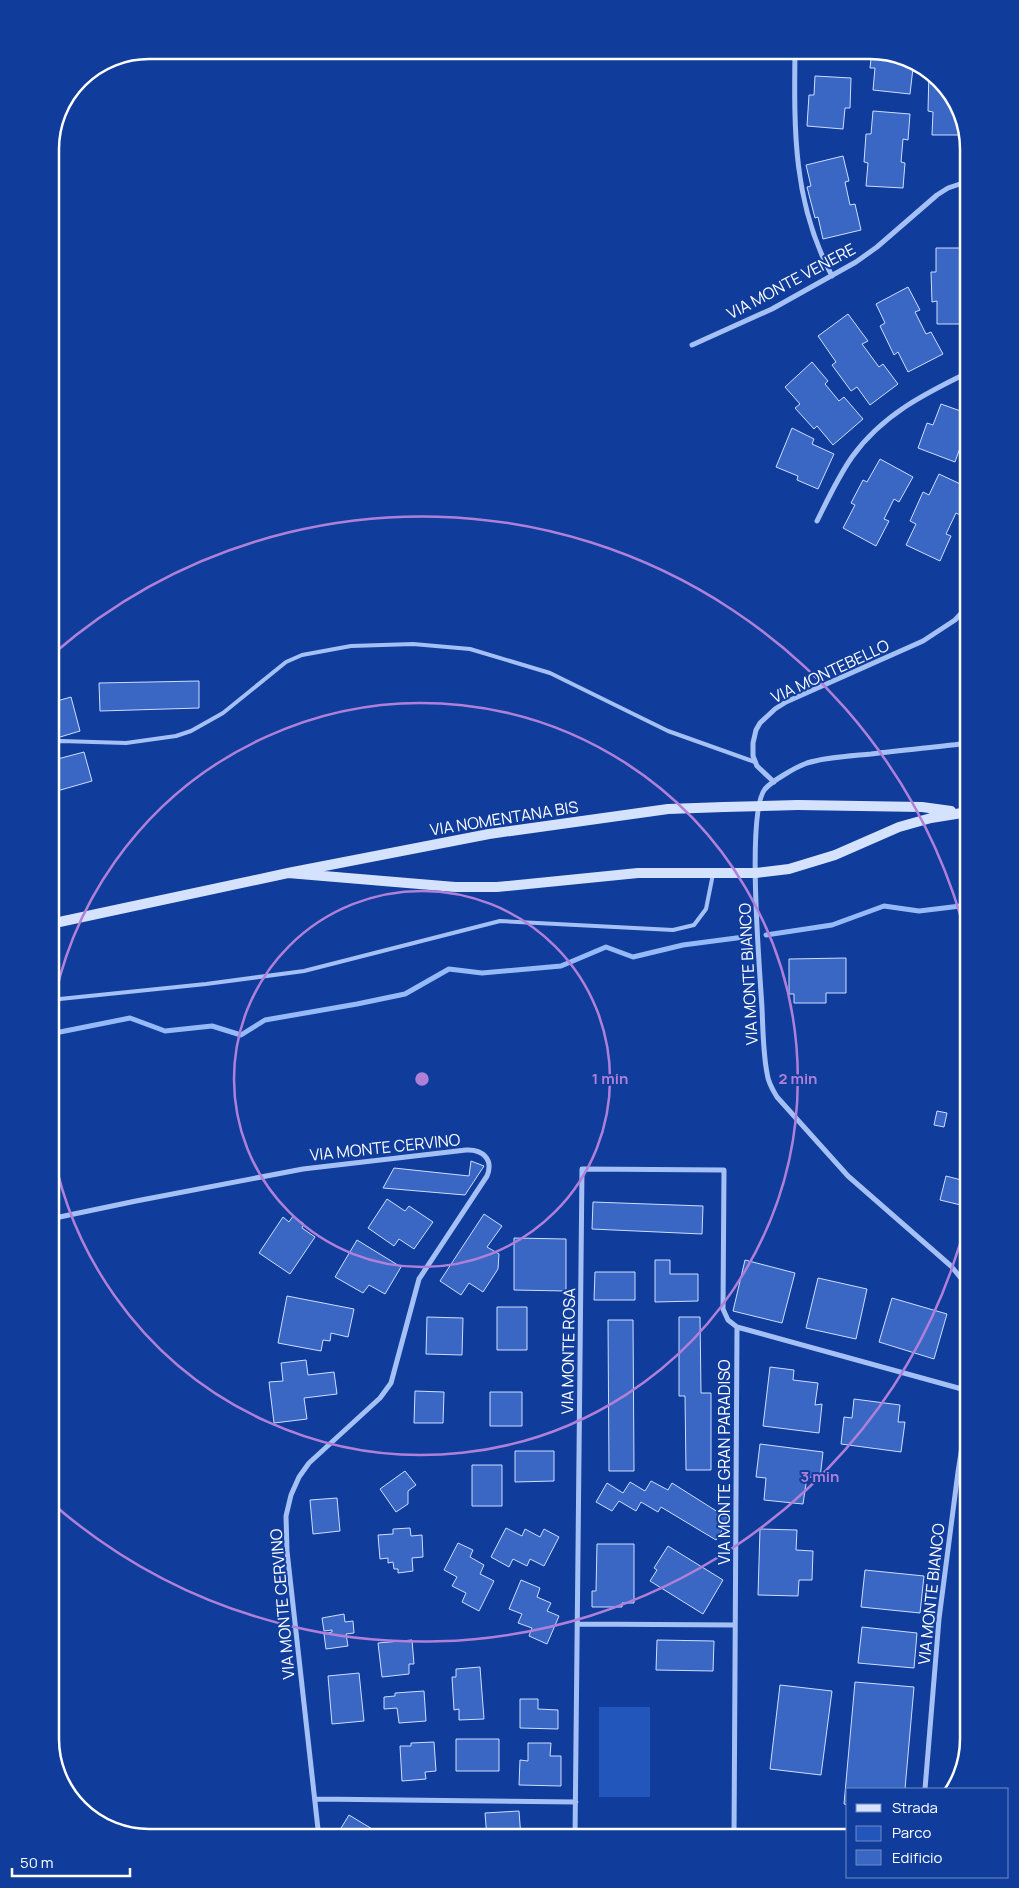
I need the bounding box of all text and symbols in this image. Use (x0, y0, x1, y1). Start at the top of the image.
street label: VIA MONTE VENERE (723, 238, 859, 324)
street label: VIA MONTEBELLO (767, 634, 893, 708)
street label: VIA NOMENTANA BIS (428, 795, 580, 841)
street label: VIA MONTE BIANCO (733, 902, 763, 1046)
text: 1 min (592, 1068, 628, 1089)
text: 2 min (778, 1068, 818, 1089)
centre of rings (413, 1070, 431, 1088)
street label: VIA MONTE CERVINO (309, 1128, 462, 1166)
street label: VIA MONTE ROSA (556, 1288, 580, 1414)
street label: VIA MONTE GRAN PARADISO (713, 1359, 735, 1565)
text: 3 min (801, 1466, 839, 1487)
street label: VIA MONTE BIANCO (913, 1522, 949, 1666)
street label: VIA MONTE CERVINO (264, 1527, 300, 1680)
legend (846, 1788, 1009, 1878)
text: Strada (892, 1797, 938, 1818)
text: Parco (892, 1822, 931, 1843)
scale bar (12, 1846, 130, 1878)
text: Edificio (892, 1847, 943, 1868)
text: 50 m (20, 1852, 54, 1873)

